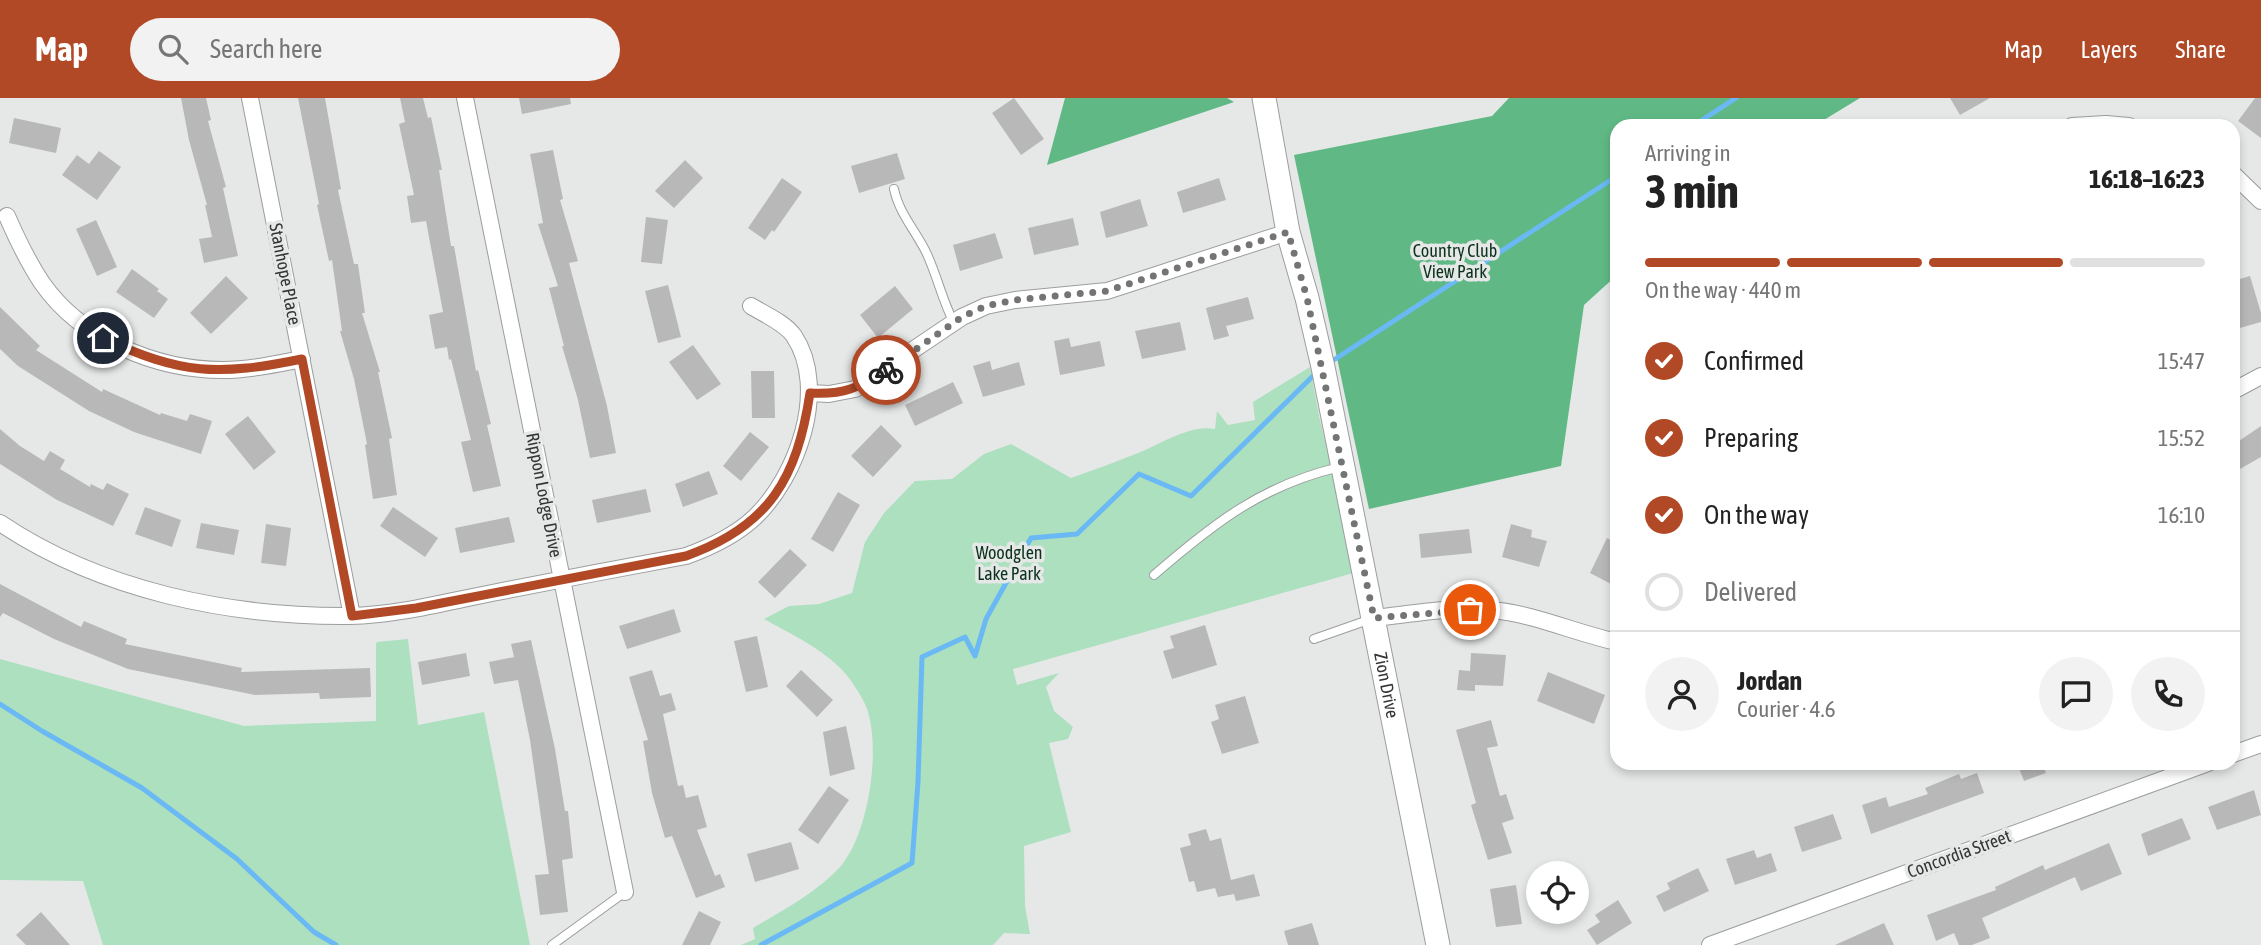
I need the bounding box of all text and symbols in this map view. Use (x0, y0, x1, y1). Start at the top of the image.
search box (130, 18, 620, 81)
text: Map (35, 30, 88, 68)
icon: search (154, 30, 192, 68)
text: Search here (210, 34, 322, 64)
text: Map (2004, 36, 2043, 63)
text: Layers (2081, 36, 2137, 63)
text: Share (2175, 36, 2226, 63)
text: Arriving in (1645, 140, 1731, 166)
text: 16:18–16:23 (2089, 164, 2205, 194)
text: 3 min (1645, 165, 1739, 218)
street label: Stanhope Place (265, 221, 306, 326)
park label: Country Club View Park (1413, 240, 1497, 282)
text: On the way · 440 m (1645, 277, 1801, 303)
pin (73, 308, 133, 368)
icon: home (84, 319, 122, 357)
courier (851, 335, 921, 405)
icon: check (1645, 342, 1683, 380)
text: Confirmed (1704, 346, 1804, 376)
text: 15:47 (2158, 348, 2205, 374)
icon: bike (867, 351, 905, 389)
icon: check (1645, 419, 1683, 457)
text: Preparing (1704, 423, 1798, 453)
text: 15:52 (2158, 425, 2205, 451)
street label: Rippon Lodge Drive (522, 431, 567, 559)
icon: check (1645, 496, 1683, 534)
text: On the way (1704, 500, 1809, 530)
text: 16:10 (2158, 502, 2205, 528)
park label: Woodglen Lake Park (975, 542, 1043, 584)
text: Delivered (1704, 577, 1797, 607)
pin (1440, 580, 1500, 640)
icon: bag (1451, 591, 1489, 629)
street label: Zion Drive (1370, 650, 1404, 720)
button: person (1645, 657, 1719, 731)
button: chat (2039, 657, 2113, 731)
button: phone (2131, 657, 2205, 731)
text: Jordan (1737, 666, 1802, 696)
text: Courier · 4.6 (1737, 696, 1836, 722)
street label: Concordia Street (1904, 825, 2014, 882)
map controls (1526, 861, 1589, 924)
button: locate (1526, 861, 1589, 924)

